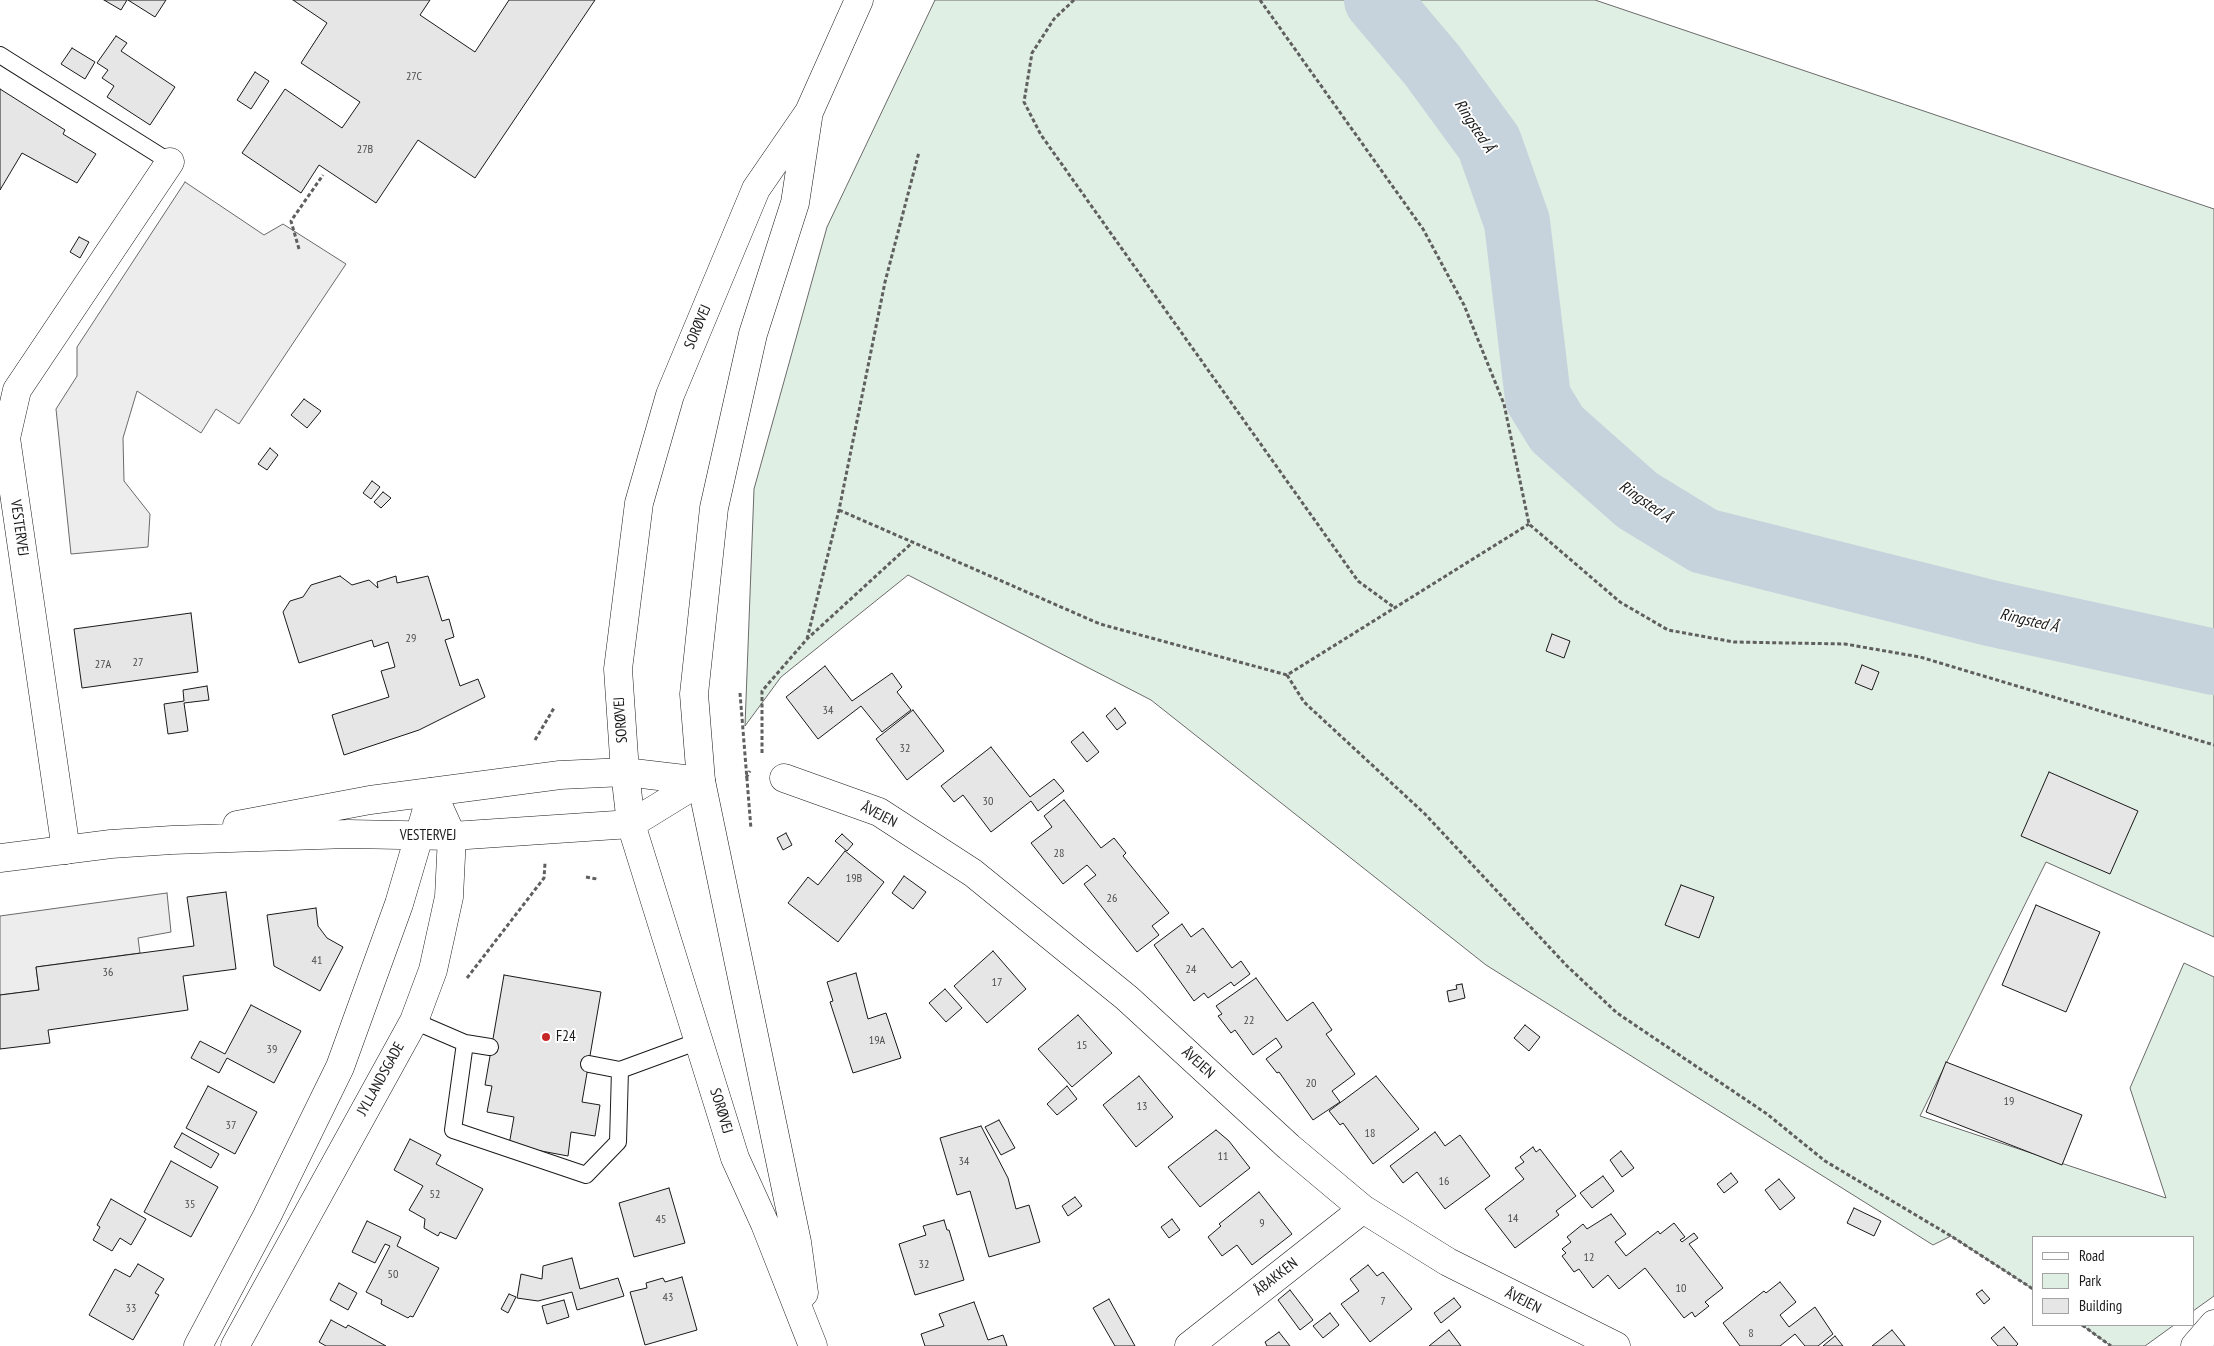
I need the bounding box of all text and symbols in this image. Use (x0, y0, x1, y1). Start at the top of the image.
house number: 27C (406, 70, 422, 84)
water label: Ringsted Å (1450, 96, 1498, 156)
house number: 27B (357, 143, 373, 157)
street label: SORØVEJ (681, 302, 715, 352)
water label: Ringsted Å (1615, 477, 1675, 527)
street label: VESTERVEJ (6, 499, 32, 557)
water label: Ringsted Å (1998, 605, 2060, 637)
house number: 29 (406, 632, 416, 646)
house number: 27 (133, 656, 143, 670)
house number: 27A (95, 658, 111, 672)
street label: SORØVEJ (610, 696, 632, 744)
house number: 34 (823, 704, 833, 718)
house number: 32 (900, 742, 910, 756)
house number: 30 (983, 795, 993, 809)
street label: ÅVEJEN (858, 798, 900, 832)
street label: VESTERVEJ (400, 827, 456, 845)
house number: 28 (1054, 847, 1064, 861)
house number: 19B (846, 872, 862, 886)
house number: 26 (1107, 892, 1117, 906)
house number: 41 (312, 954, 322, 968)
house number: 24 (1186, 963, 1196, 977)
house number: 36 (103, 966, 113, 980)
house number: 17 (992, 976, 1002, 990)
house number: 22 (1244, 1014, 1254, 1028)
place label: F24 (556, 1028, 576, 1046)
marker: F24 (540, 1031, 552, 1043)
house number: 19A (869, 1034, 885, 1048)
street label: JYLLANDSGADE (353, 1039, 409, 1119)
house number: 15 (1077, 1039, 1087, 1053)
house number: 39 (267, 1043, 277, 1057)
street label: ÅVEJEN (1178, 1044, 1218, 1082)
house number: 20 (1306, 1077, 1316, 1091)
street label: SORØVEJ (706, 1086, 736, 1136)
house number: 19 (2004, 1095, 2014, 1109)
house number: 13 (1137, 1100, 1147, 1114)
house number: 37 (226, 1119, 236, 1133)
house number: 18 (1365, 1127, 1375, 1141)
house number: 11 (1218, 1150, 1228, 1164)
house number: 34 (959, 1155, 969, 1169)
house number: 16 (1439, 1175, 1449, 1189)
house number: 52 (430, 1188, 440, 1202)
house number: 35 (185, 1198, 195, 1212)
house number: 14 (1508, 1212, 1518, 1226)
house number: 45 (656, 1213, 666, 1227)
house number: 9 (1259, 1217, 1265, 1231)
legend (2032, 1236, 2194, 1326)
text: Road (2079, 1246, 2105, 1265)
house number: 12 (1584, 1251, 1594, 1265)
street label: ÅBAKKEN (1251, 1254, 1301, 1300)
house number: 32 (919, 1258, 929, 1272)
house number: 50 (388, 1268, 398, 1282)
text: Park (2079, 1271, 2101, 1290)
house number: 10 (1676, 1282, 1686, 1296)
street label: ÅVEJEN (1502, 1284, 1544, 1318)
house number: 43 (663, 1291, 673, 1305)
house number: 7 (1380, 1295, 1386, 1309)
text: Building (2079, 1296, 2122, 1315)
house number: 33 (126, 1302, 136, 1316)
house number: 8 (1748, 1327, 1754, 1341)

